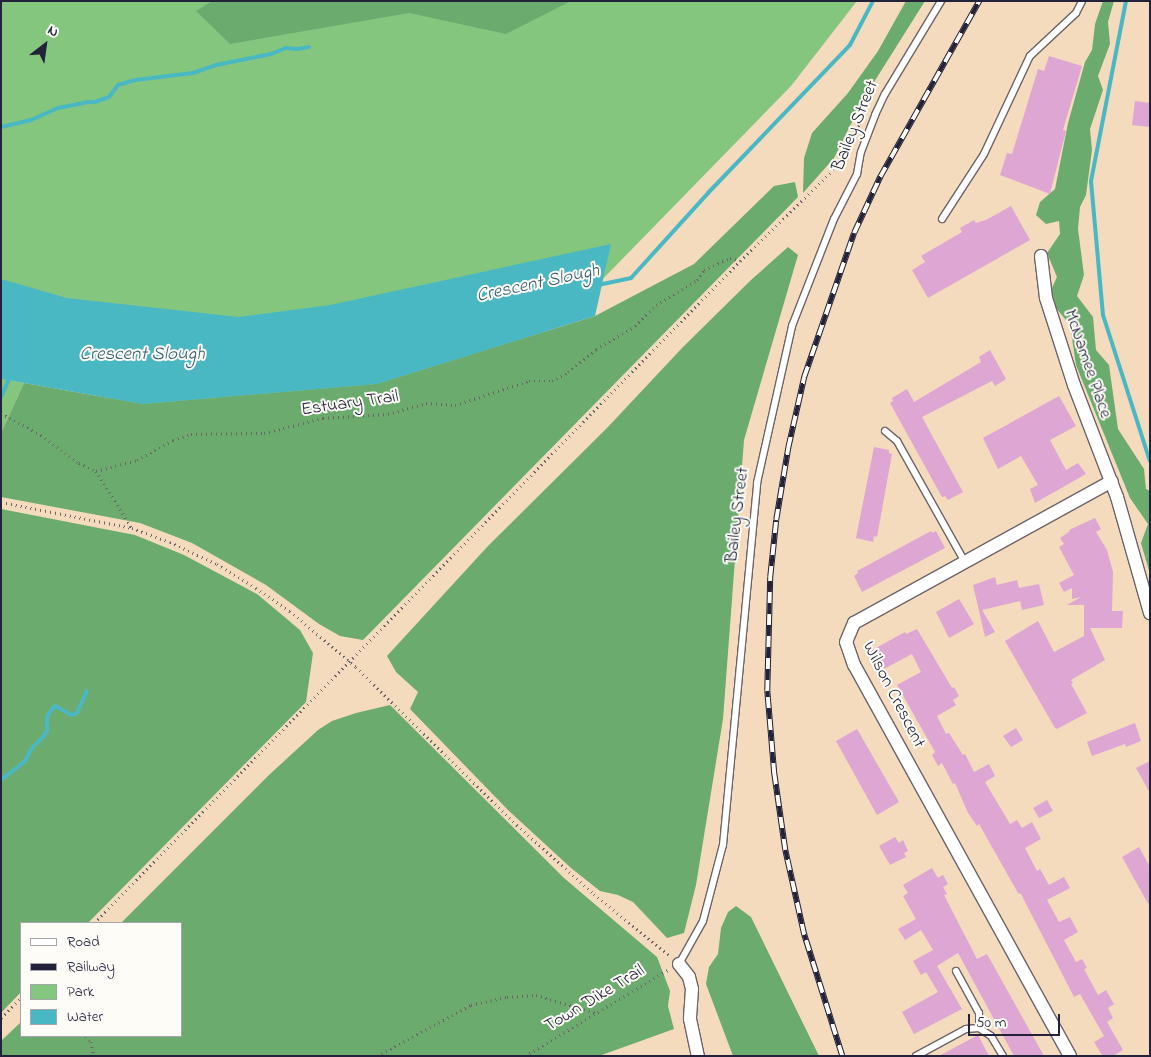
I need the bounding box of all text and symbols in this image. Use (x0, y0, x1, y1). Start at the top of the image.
north arrow (20, 20, 70, 70)
text: N (43, 20, 62, 43)
street label: Bailey Street (828, 77, 884, 175)
water label: Crescent Slough (475, 260, 601, 308)
street label: McNamee Place (1058, 307, 1116, 421)
water label: Crescent Slough (80, 344, 204, 366)
street label: Estuary Trail (300, 386, 400, 422)
street label: Bailey Street (721, 466, 755, 564)
street label: Wilson Crescent (857, 638, 929, 752)
legend (20, 922, 182, 1037)
text: Road (67, 931, 100, 953)
text: Railway (67, 956, 115, 978)
street label: Town Dike Trail (541, 961, 649, 1037)
text: Park (67, 981, 94, 1003)
scale bar (971, 1004, 1064, 1036)
text: Water (67, 1006, 103, 1028)
text: 50 m (976, 1012, 1006, 1034)

